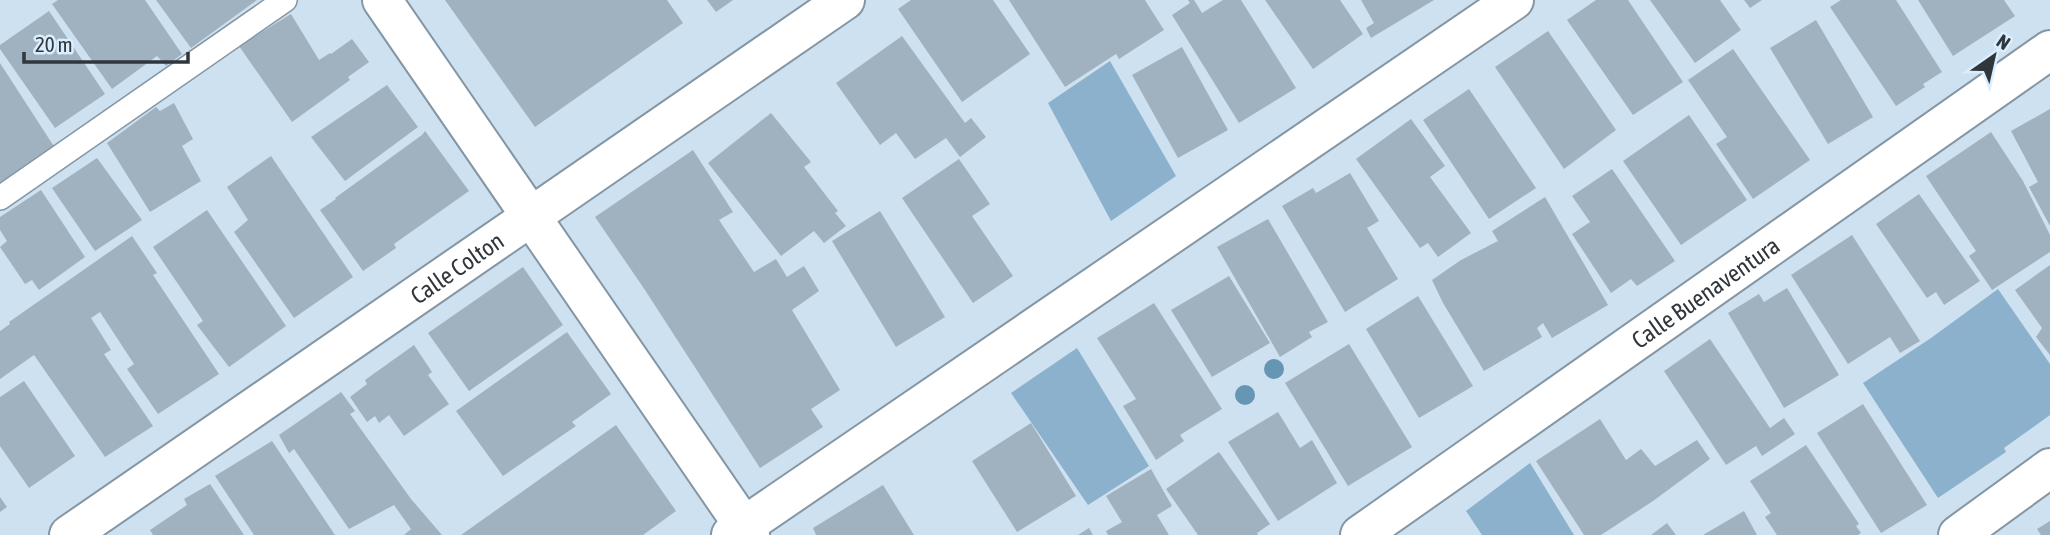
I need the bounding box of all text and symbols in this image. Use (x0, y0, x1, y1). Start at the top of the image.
scale bar (24, 21, 189, 65)
north arrow (1959, 21, 2029, 91)
text: N (1993, 30, 2014, 54)
text: 20 m (35, 32, 73, 56)
street label: Calle Colton (405, 226, 508, 309)
street label: Calle Buenaventura (1626, 231, 1784, 353)

